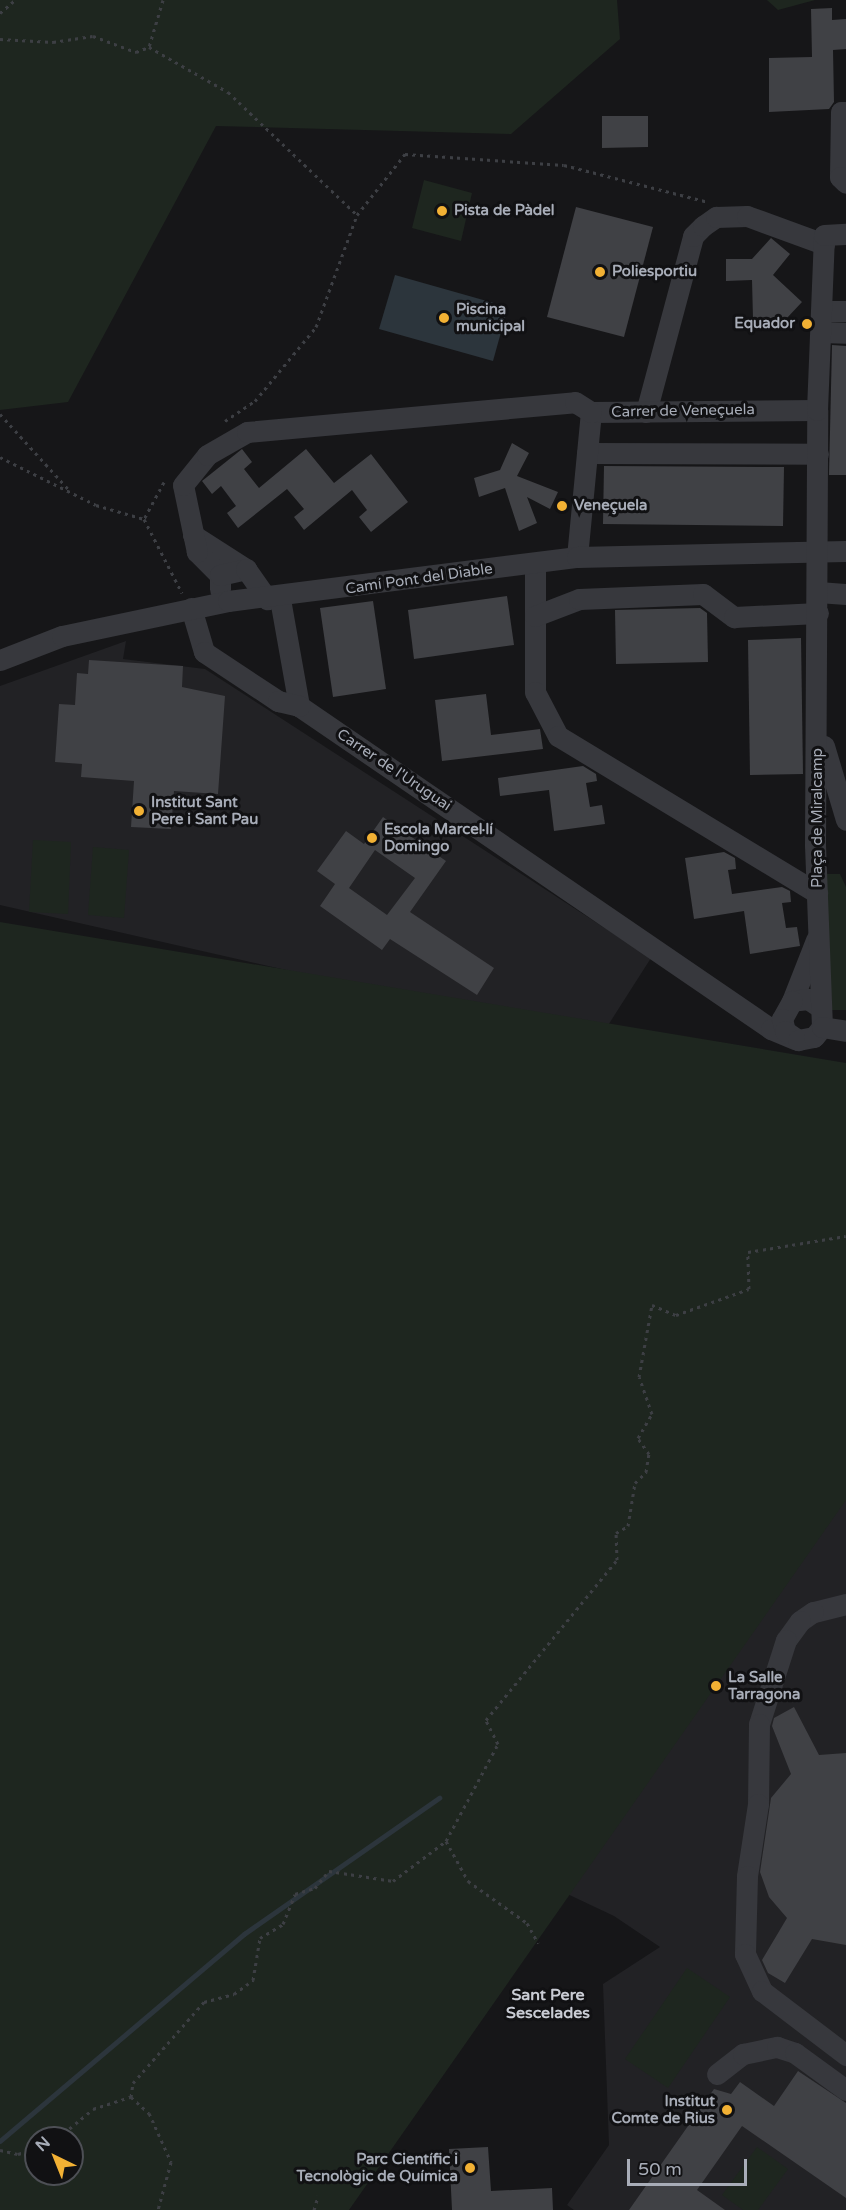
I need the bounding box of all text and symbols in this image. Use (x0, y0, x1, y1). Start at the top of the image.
place label: Pista de Pàdel (454, 202, 555, 220)
marker: Pista de Pàdel (435, 204, 449, 218)
place label: Poliesportiu (612, 263, 697, 281)
marker: Poliesportiu (593, 265, 607, 279)
place label: Piscina municipal (456, 300, 525, 335)
marker: Piscina municipal (437, 311, 451, 325)
place label: Equador (734, 315, 795, 333)
marker: Equador (800, 317, 814, 331)
street label: Carrer de Veneçuela (611, 401, 755, 421)
place label: Veneçuela (574, 497, 647, 515)
marker: Veneçuela (555, 499, 569, 513)
street label: Camí Pont del Diable (344, 560, 494, 598)
street label: Carrer de l'Uruguai (333, 725, 455, 815)
street label: Plaça de Miralcamp (809, 748, 827, 888)
place label: Institut Sant Pere i Sant Pau (151, 793, 258, 828)
marker: Institut Sant Pere i Sant Pau (132, 804, 146, 818)
place label: Escola Marcel·lí Domingo (384, 820, 493, 855)
marker: Escola Marcel·lí Domingo (365, 831, 379, 845)
place label: La Salle Tarragona (728, 1668, 800, 1703)
marker: La Salle Tarragona (709, 1679, 723, 1693)
district label: Sant Pere Sescelades (506, 1985, 590, 2023)
place label: Institut Comte de Rius (611, 2092, 715, 2127)
marker: Institut Comte de Rius (720, 2103, 734, 2117)
north arrow (24, 2126, 84, 2186)
text: N (32, 2133, 55, 2156)
scale bar (630, 2147, 750, 2185)
place label: Parc Científic i Tecnològic de Química (296, 2150, 458, 2185)
text: 50 m (638, 2158, 682, 2180)
marker: Parc Científic i Tecnològic de Química (463, 2161, 477, 2175)

